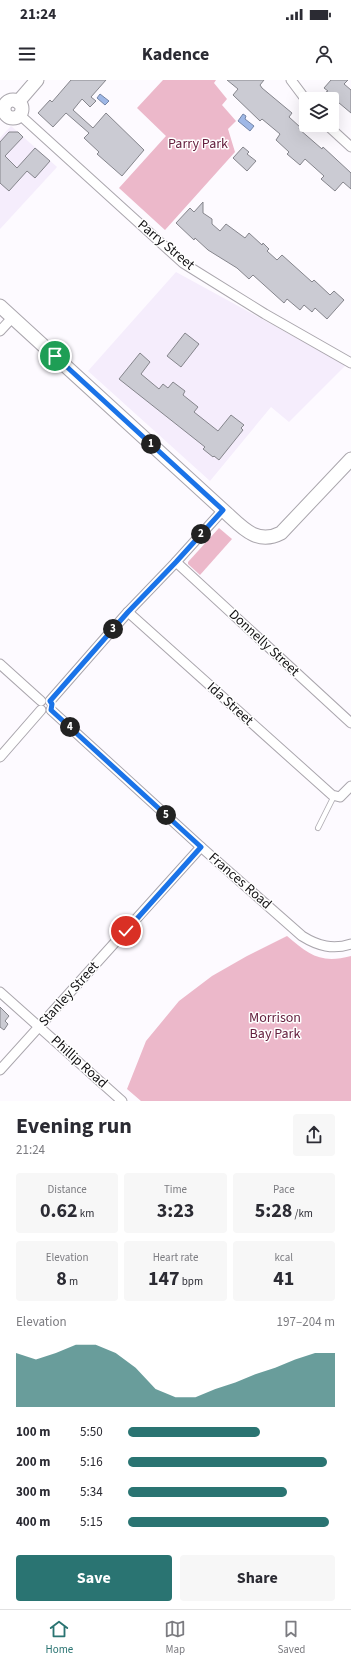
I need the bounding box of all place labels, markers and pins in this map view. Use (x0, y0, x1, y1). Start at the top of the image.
pin (38, 339, 72, 373)
pin: 1 (141, 434, 161, 454)
pin: 2 (191, 524, 211, 544)
pin: 3 (103, 619, 123, 639)
pin: 4 (60, 717, 80, 737)
pin: 5 (156, 805, 176, 825)
pin (109, 914, 143, 948)

